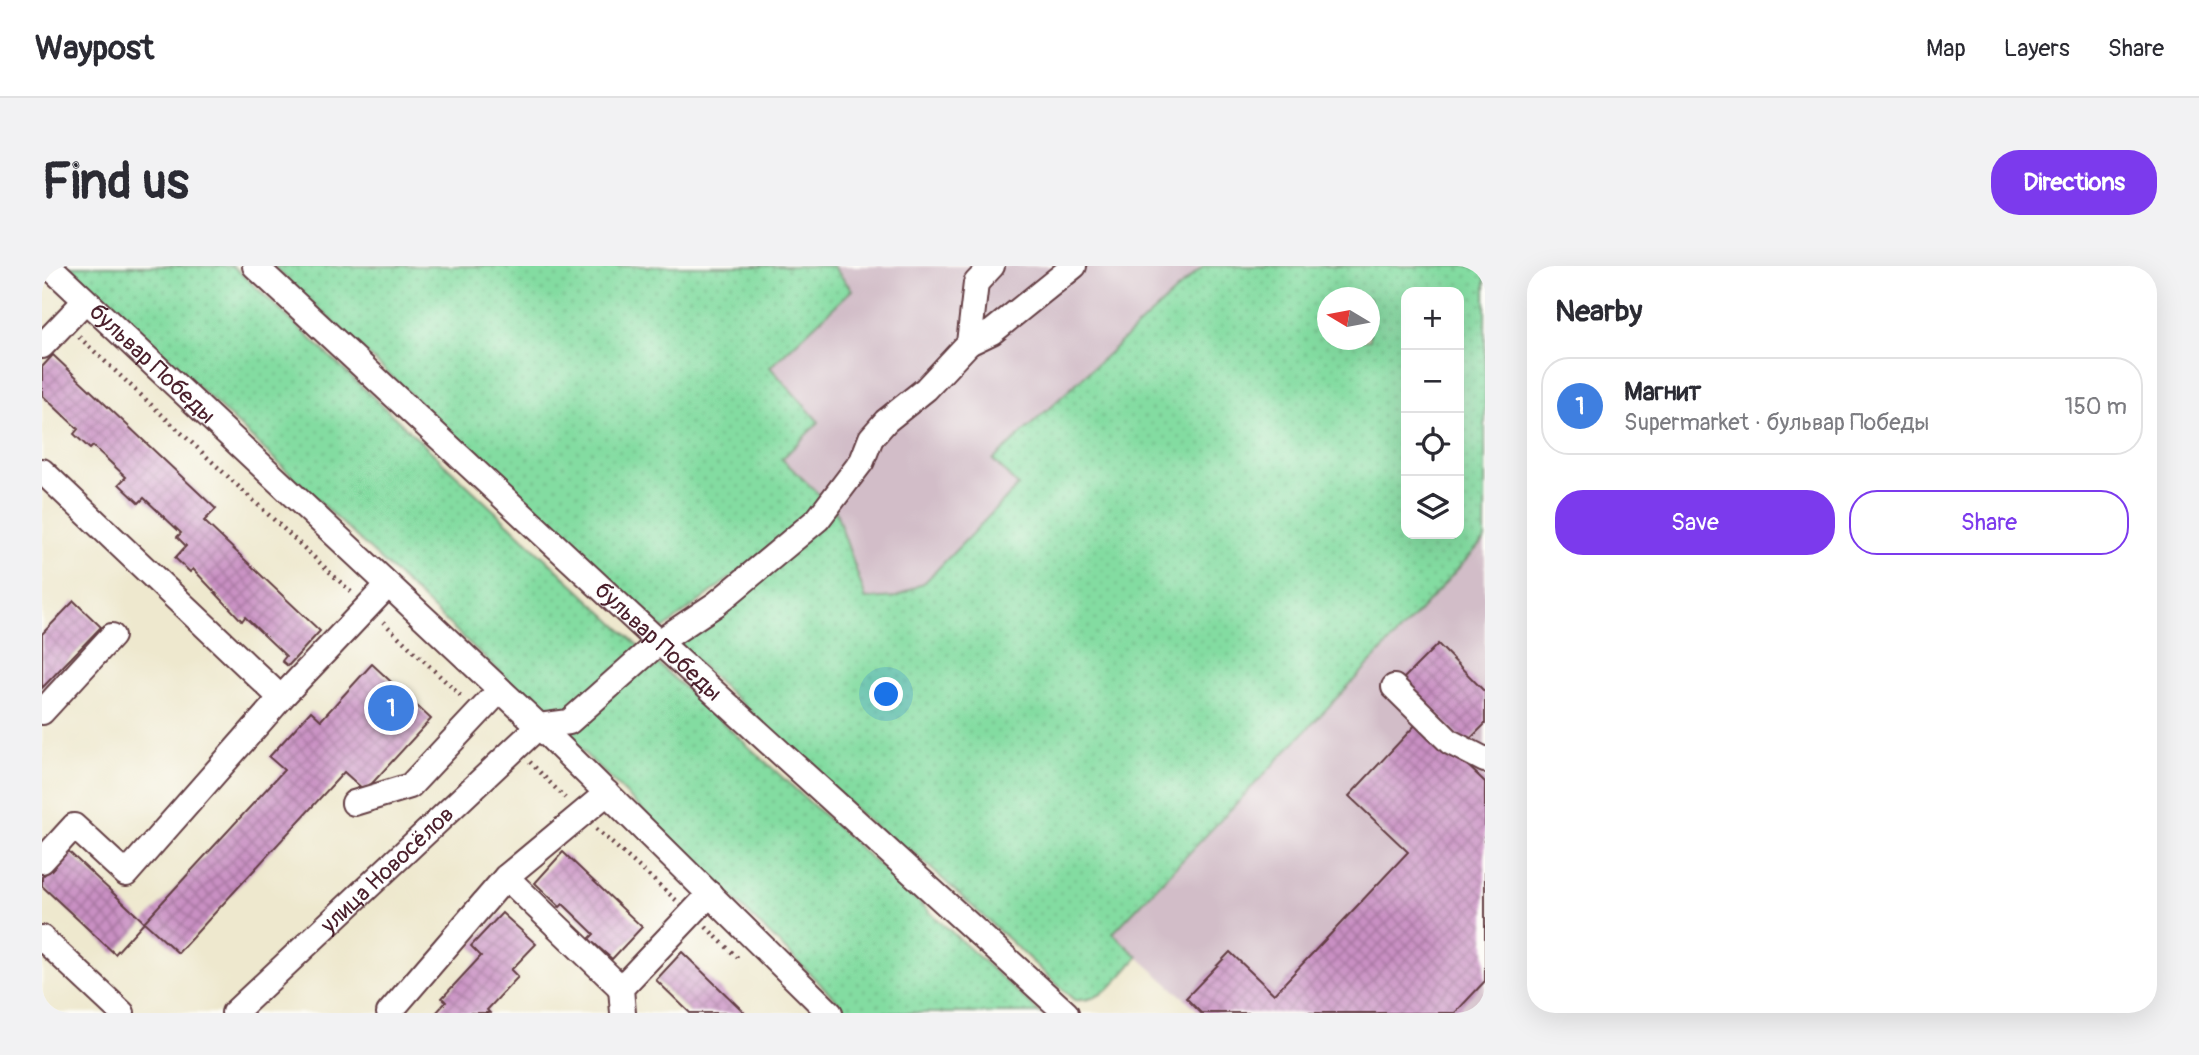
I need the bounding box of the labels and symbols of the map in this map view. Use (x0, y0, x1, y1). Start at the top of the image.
north arrow (1317, 287, 1380, 350)
street label: бульвар Победы (83, 297, 222, 430)
street label: бульвар Победы (589, 575, 728, 707)
your location (869, 677, 903, 711)
pin: 1 (368, 682, 414, 734)
street label: улица Новосёлов (313, 799, 460, 940)

